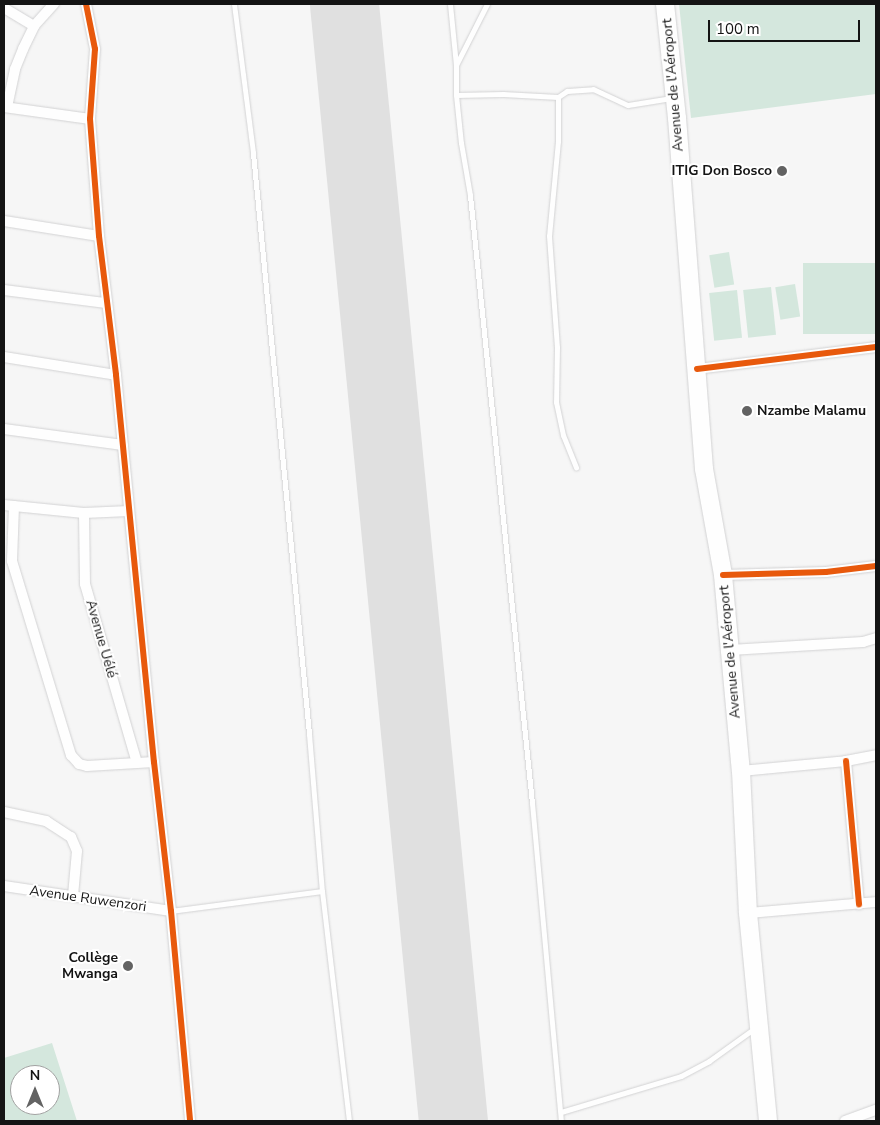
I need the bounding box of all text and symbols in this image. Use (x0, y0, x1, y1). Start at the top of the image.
scale bar (710, 10, 862, 42)
street label: Avenue de l'Aéroport (659, 18, 687, 152)
text: 100 m (716, 19, 760, 39)
place label: ITIG Don Bosco (672, 163, 772, 179)
marker: ITIG Don Bosco (776, 165, 788, 177)
place label: Nzambe Malamu (757, 403, 866, 419)
marker: Nzambe Malamu (741, 405, 753, 417)
street label: Avenue de l'Aéroport (716, 585, 744, 719)
street label: Avenue Uélé (82, 598, 120, 680)
street label: Avenue Ruwenzori (28, 882, 148, 916)
place label: Collège Mwanga (62, 950, 118, 982)
marker: Collège Mwanga (122, 960, 134, 972)
north arrow (10, 1065, 60, 1115)
text: N (30, 1066, 40, 1085)

